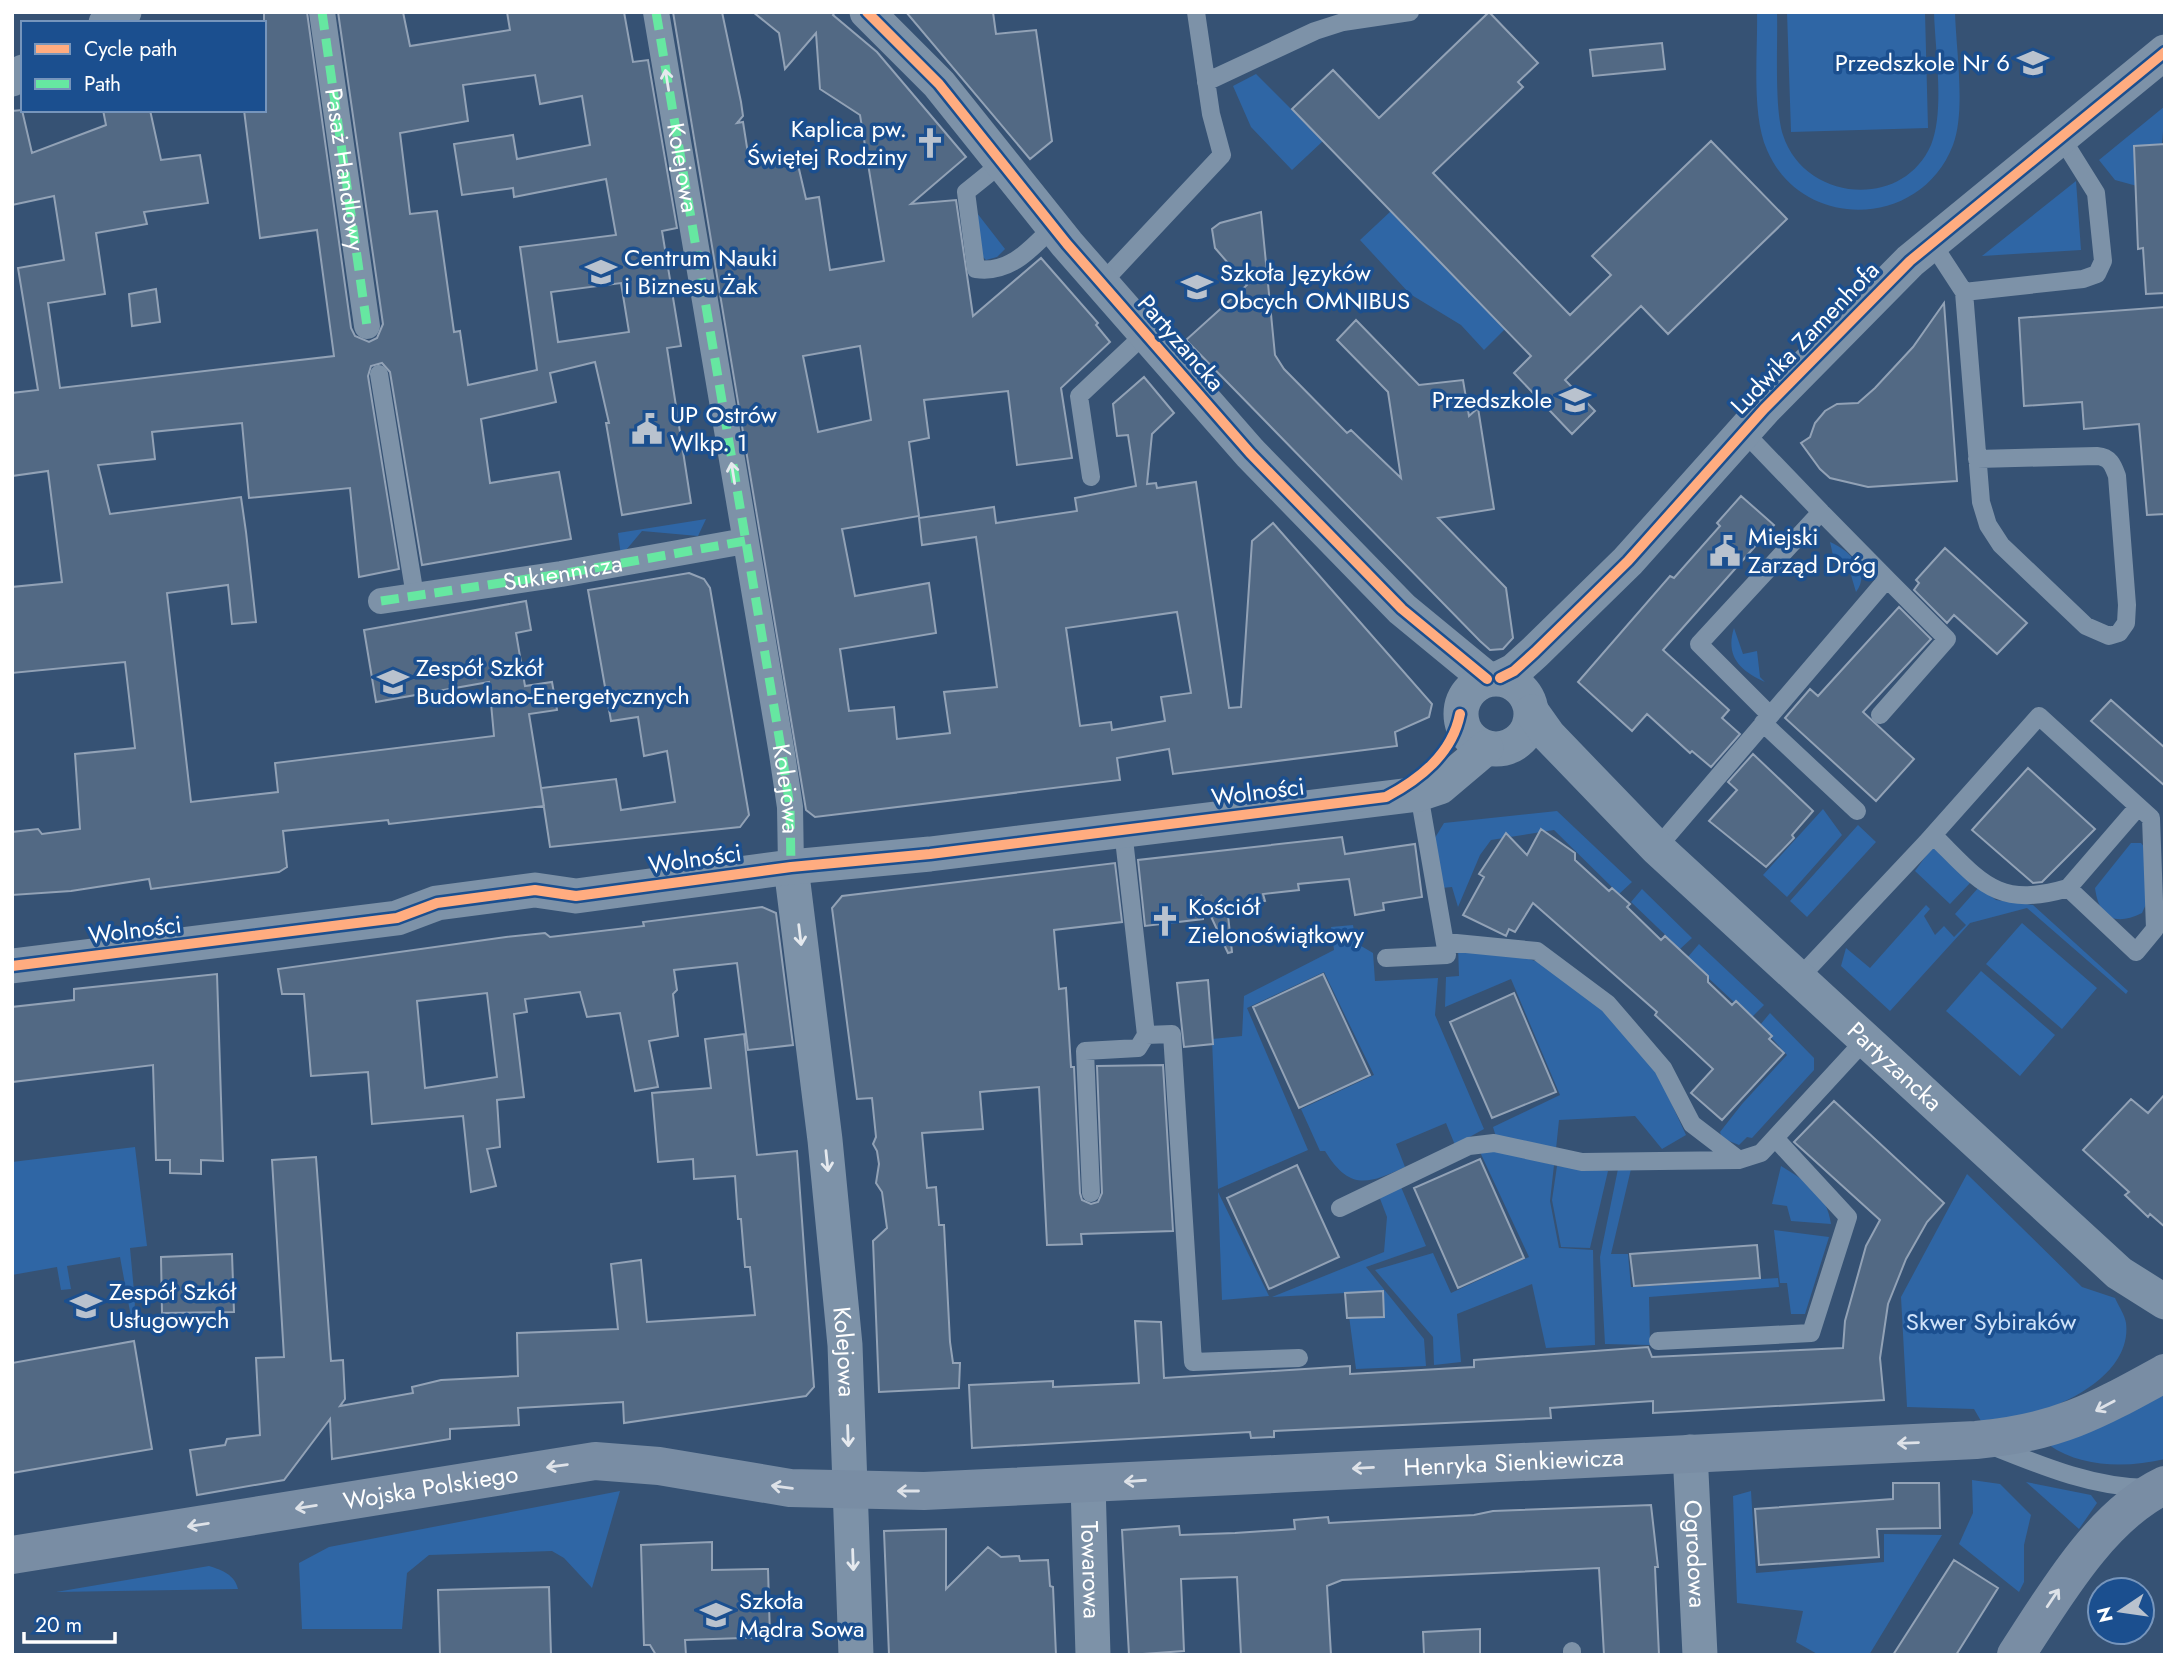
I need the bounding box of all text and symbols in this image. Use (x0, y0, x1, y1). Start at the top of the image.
legend (21, 21, 266, 112)
text: Cycle path (84, 34, 177, 64)
place label: Przedszkole Nr 6 (1835, 45, 2010, 80)
school or university icon: Przedszkole Nr 6 (2016, 46, 2050, 80)
text: Path (84, 69, 121, 99)
one-way arrow (660, 69, 673, 92)
street label: Pasaż Handlowy (316, 85, 374, 254)
place label: Kaplica pw. Świętej Rodziny (747, 111, 907, 174)
street label: Kolejowa (658, 120, 708, 215)
church icon: Kaplica pw. Świętej Rodziny (913, 126, 947, 160)
place label: Centrum Nauki i Biznesu Żak (624, 240, 777, 303)
street label: Ludwika Zamenhofa (1722, 253, 1887, 422)
school or university icon: Centrum Nauki i Biznesu Żak (584, 255, 618, 289)
place label: Szkoła Języków Obcych OMNIBUS (1220, 255, 1410, 318)
school or university icon: Szkoła Języków Obcych OMNIBUS (1180, 270, 1214, 304)
street label: Partyzancka (1129, 287, 1233, 399)
place label: Przedszkole (1432, 382, 1552, 417)
school or university icon: Przedszkole (1558, 383, 1592, 417)
place label: UP Ostrów Wlkp. 1 (670, 397, 777, 460)
public building icon: UP Ostrów Wlkp. 1 (630, 412, 664, 446)
one-way arrow (726, 462, 739, 485)
place label: Miejski Zarząd Dróg (1748, 519, 1876, 582)
public building icon: Miejski Zarząd Dróg (1708, 534, 1742, 568)
street label: Sukiennicza (501, 545, 625, 599)
place label: Zespół Szkół Budowlano-Energetycznych (416, 650, 690, 713)
school or university icon: Zespół Szkół Budowlano-Energetycznych (376, 665, 410, 699)
street label: Kolejowa (764, 741, 808, 834)
street label: Wolności (1209, 768, 1307, 815)
street label: Wolności (646, 835, 744, 882)
place label: Kościół Zielonoświątkowy (1188, 889, 1365, 952)
church icon: Kościół Zielonoświątkowy (1148, 904, 1182, 938)
street label: Wolności (86, 906, 184, 953)
one-way arrow (793, 923, 806, 946)
street label: Partyzancka (1840, 1013, 1950, 1119)
one-way arrow (821, 1149, 834, 1172)
place label: Zespół Szkół Usługowych (109, 1274, 237, 1337)
school or university icon: Zespół Szkół Usługowych (69, 1289, 103, 1323)
park label: Skwer Sybiraków (1906, 1304, 2077, 1339)
street label: Kolejowa (824, 1305, 865, 1398)
one-way arrow (2095, 1399, 2116, 1413)
one-way arrow (842, 1425, 855, 1448)
one-way arrow (1897, 1437, 1920, 1450)
street label: Henryka Sienkiewicza (1403, 1439, 1625, 1485)
street label: Wojska Polskiego (341, 1456, 521, 1518)
one-way arrow (546, 1459, 569, 1472)
one-way arrow (1352, 1462, 1375, 1475)
one-way arrow (1124, 1475, 1147, 1488)
one-way arrow (771, 1480, 794, 1493)
one-way arrow (896, 1484, 919, 1498)
street label: Ogrodowa (1675, 1499, 1716, 1609)
one-way arrow (295, 1501, 318, 1514)
one-way arrow (187, 1519, 210, 1532)
street label: Towarowa (1072, 1521, 1110, 1619)
one-way arrow (846, 1548, 859, 1571)
north arrow (2086, 1576, 2156, 1646)
place label: Szkoła Mądra Sowa (739, 1583, 865, 1646)
one-way arrow (2046, 1588, 2060, 1608)
school or university icon: Szkoła Mądra Sowa (699, 1598, 733, 1632)
scale bar (24, 1600, 116, 1644)
text: N (2090, 1604, 2120, 1625)
text: 20 m (35, 1610, 82, 1640)

